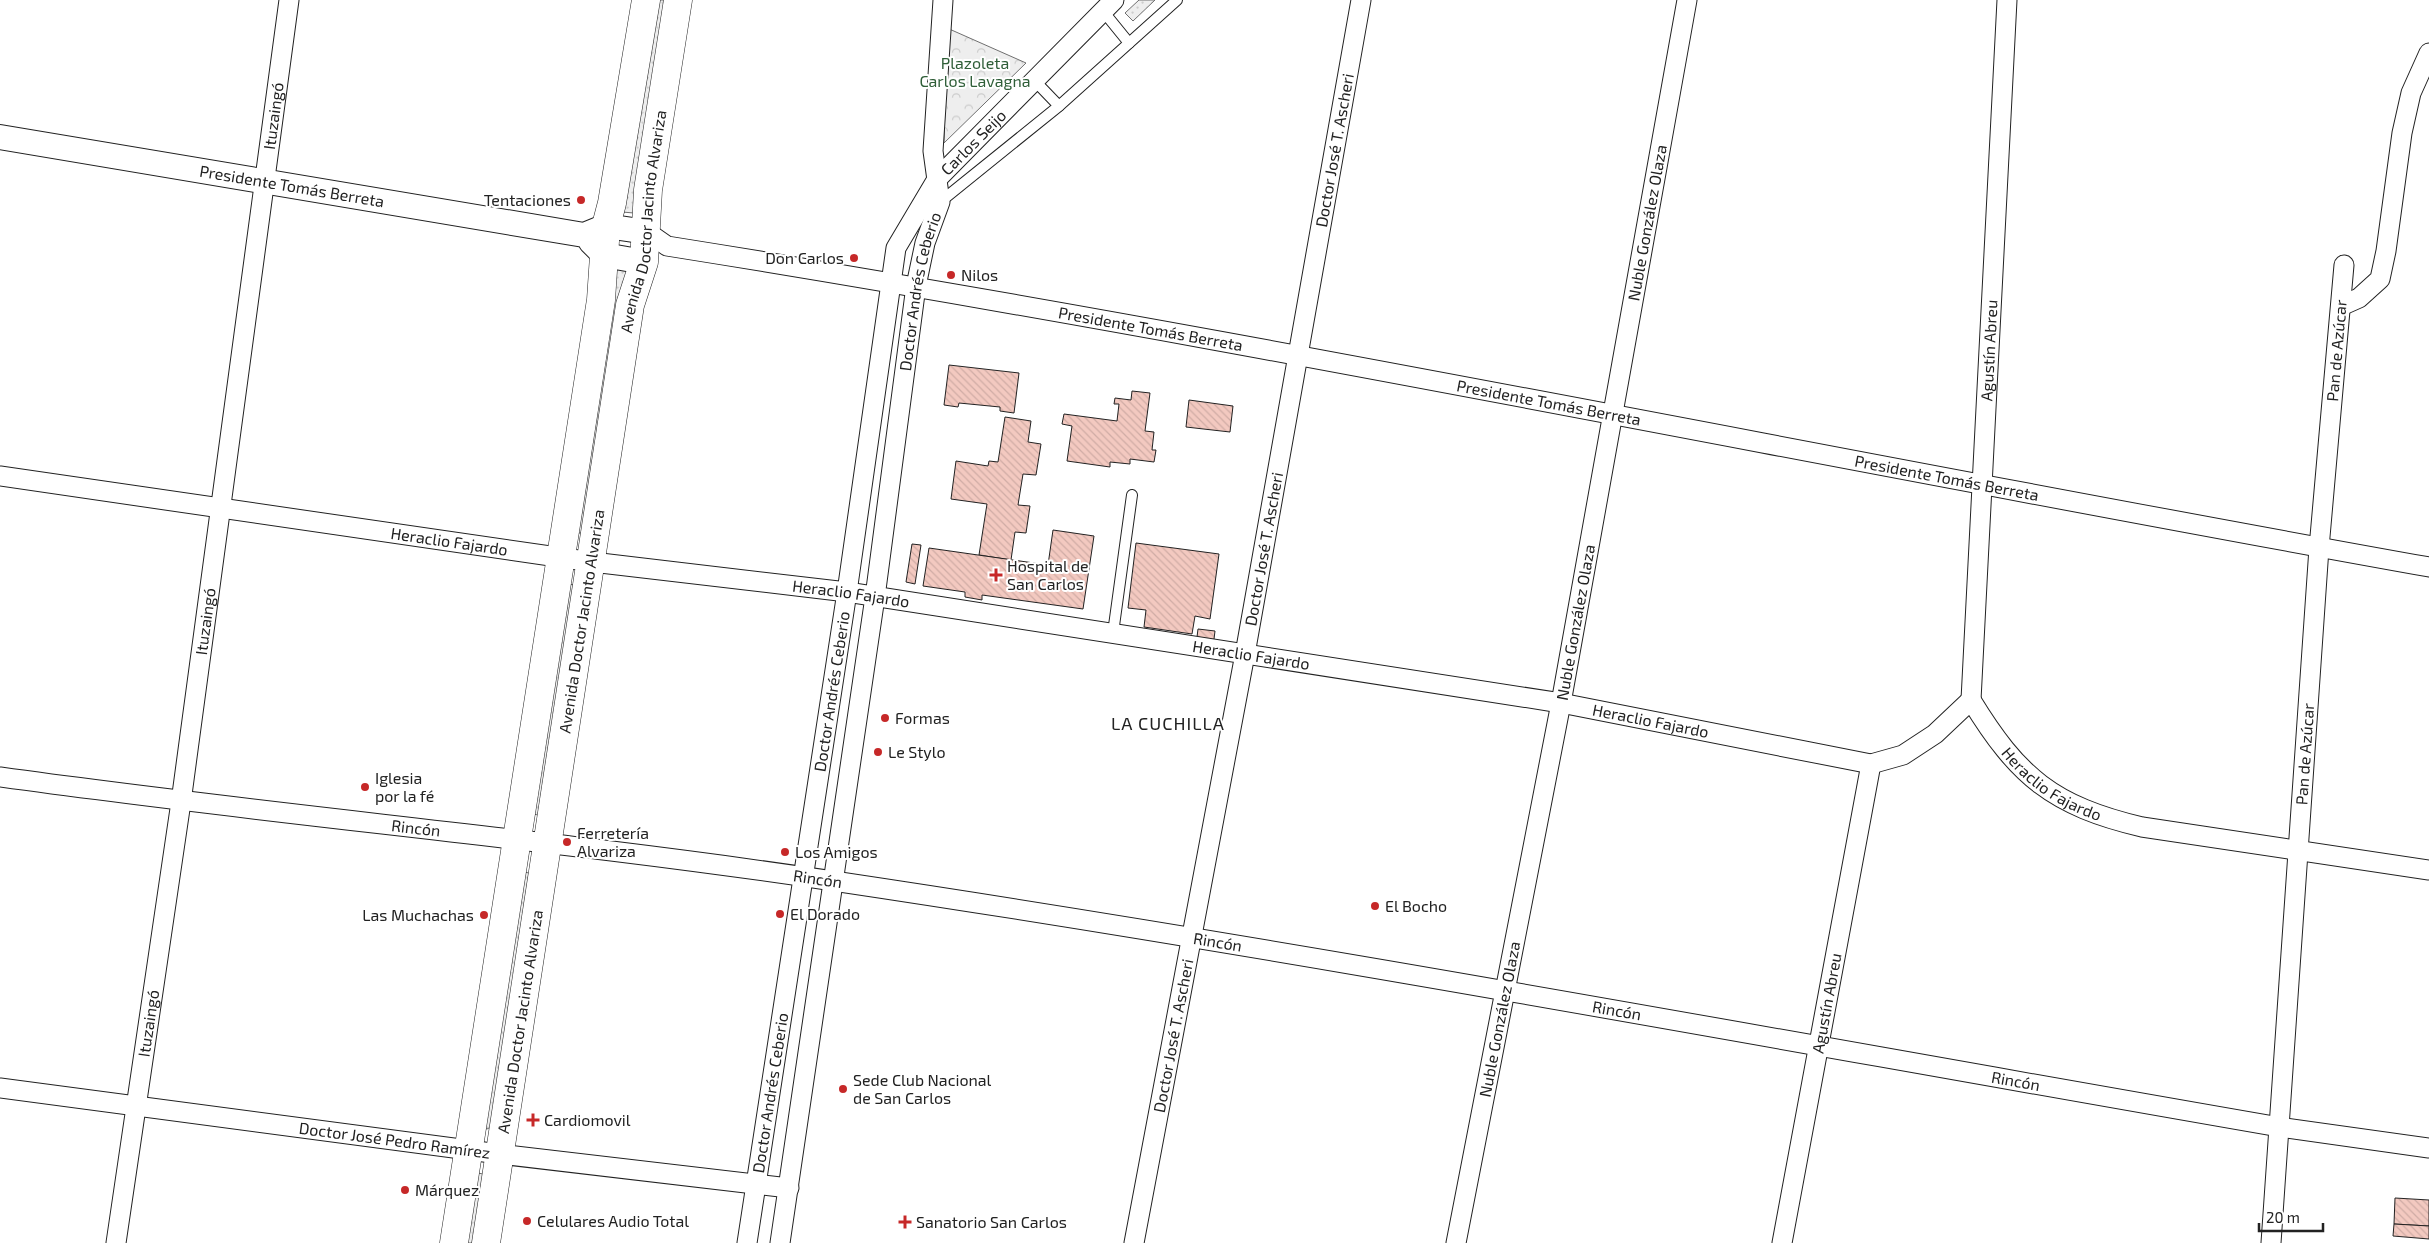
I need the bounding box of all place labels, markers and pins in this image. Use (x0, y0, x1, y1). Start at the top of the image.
place label: Tentaciones (484, 190, 571, 209)
marker: Tentaciones (575, 194, 587, 206)
place label: Don Carlos (765, 248, 844, 267)
marker: Don Carlos (848, 252, 860, 264)
place label: Nilos (961, 265, 998, 284)
marker: Nilos (945, 269, 957, 281)
place label: Hospital de San Carlos (1007, 556, 1089, 593)
marker: Hospital de San Carlos (989, 568, 1003, 582)
place label: Formas (895, 708, 950, 727)
marker: Formas (879, 712, 891, 724)
place label: Le Stylo (888, 742, 946, 761)
marker: Le Stylo (872, 746, 884, 758)
place label: Iglesia por la fé (375, 768, 434, 805)
marker: Iglesia por la fé (359, 781, 371, 793)
place label: Ferretería Alvariza (577, 823, 649, 860)
marker: Ferretería Alvariza (561, 836, 573, 848)
place label: Los Amigos (795, 842, 878, 861)
marker: Los Amigos (779, 846, 791, 858)
place label: El Bocho (1385, 896, 1447, 915)
marker: El Bocho (1369, 900, 1381, 912)
place label: El Dorado (790, 904, 860, 923)
place label: Las Muchachas (362, 905, 474, 924)
marker: El Dorado (774, 908, 786, 920)
marker: Las Muchachas (478, 909, 490, 921)
place label: Sede Club Nacional de San Carlos (853, 1070, 992, 1107)
marker: Sede Club Nacional de San Carlos (837, 1083, 849, 1095)
place label: Cardiomovil (544, 1110, 631, 1129)
marker: Cardiomovil (526, 1113, 540, 1127)
place label: Márquez (415, 1180, 479, 1199)
marker: Márquez (399, 1184, 411, 1196)
place label: Celulares Audio Total (537, 1211, 689, 1230)
place label: Sanatorio San Carlos (916, 1212, 1067, 1231)
marker: Celulares Audio Total (521, 1215, 533, 1227)
marker: Sanatorio San Carlos (898, 1215, 912, 1229)

